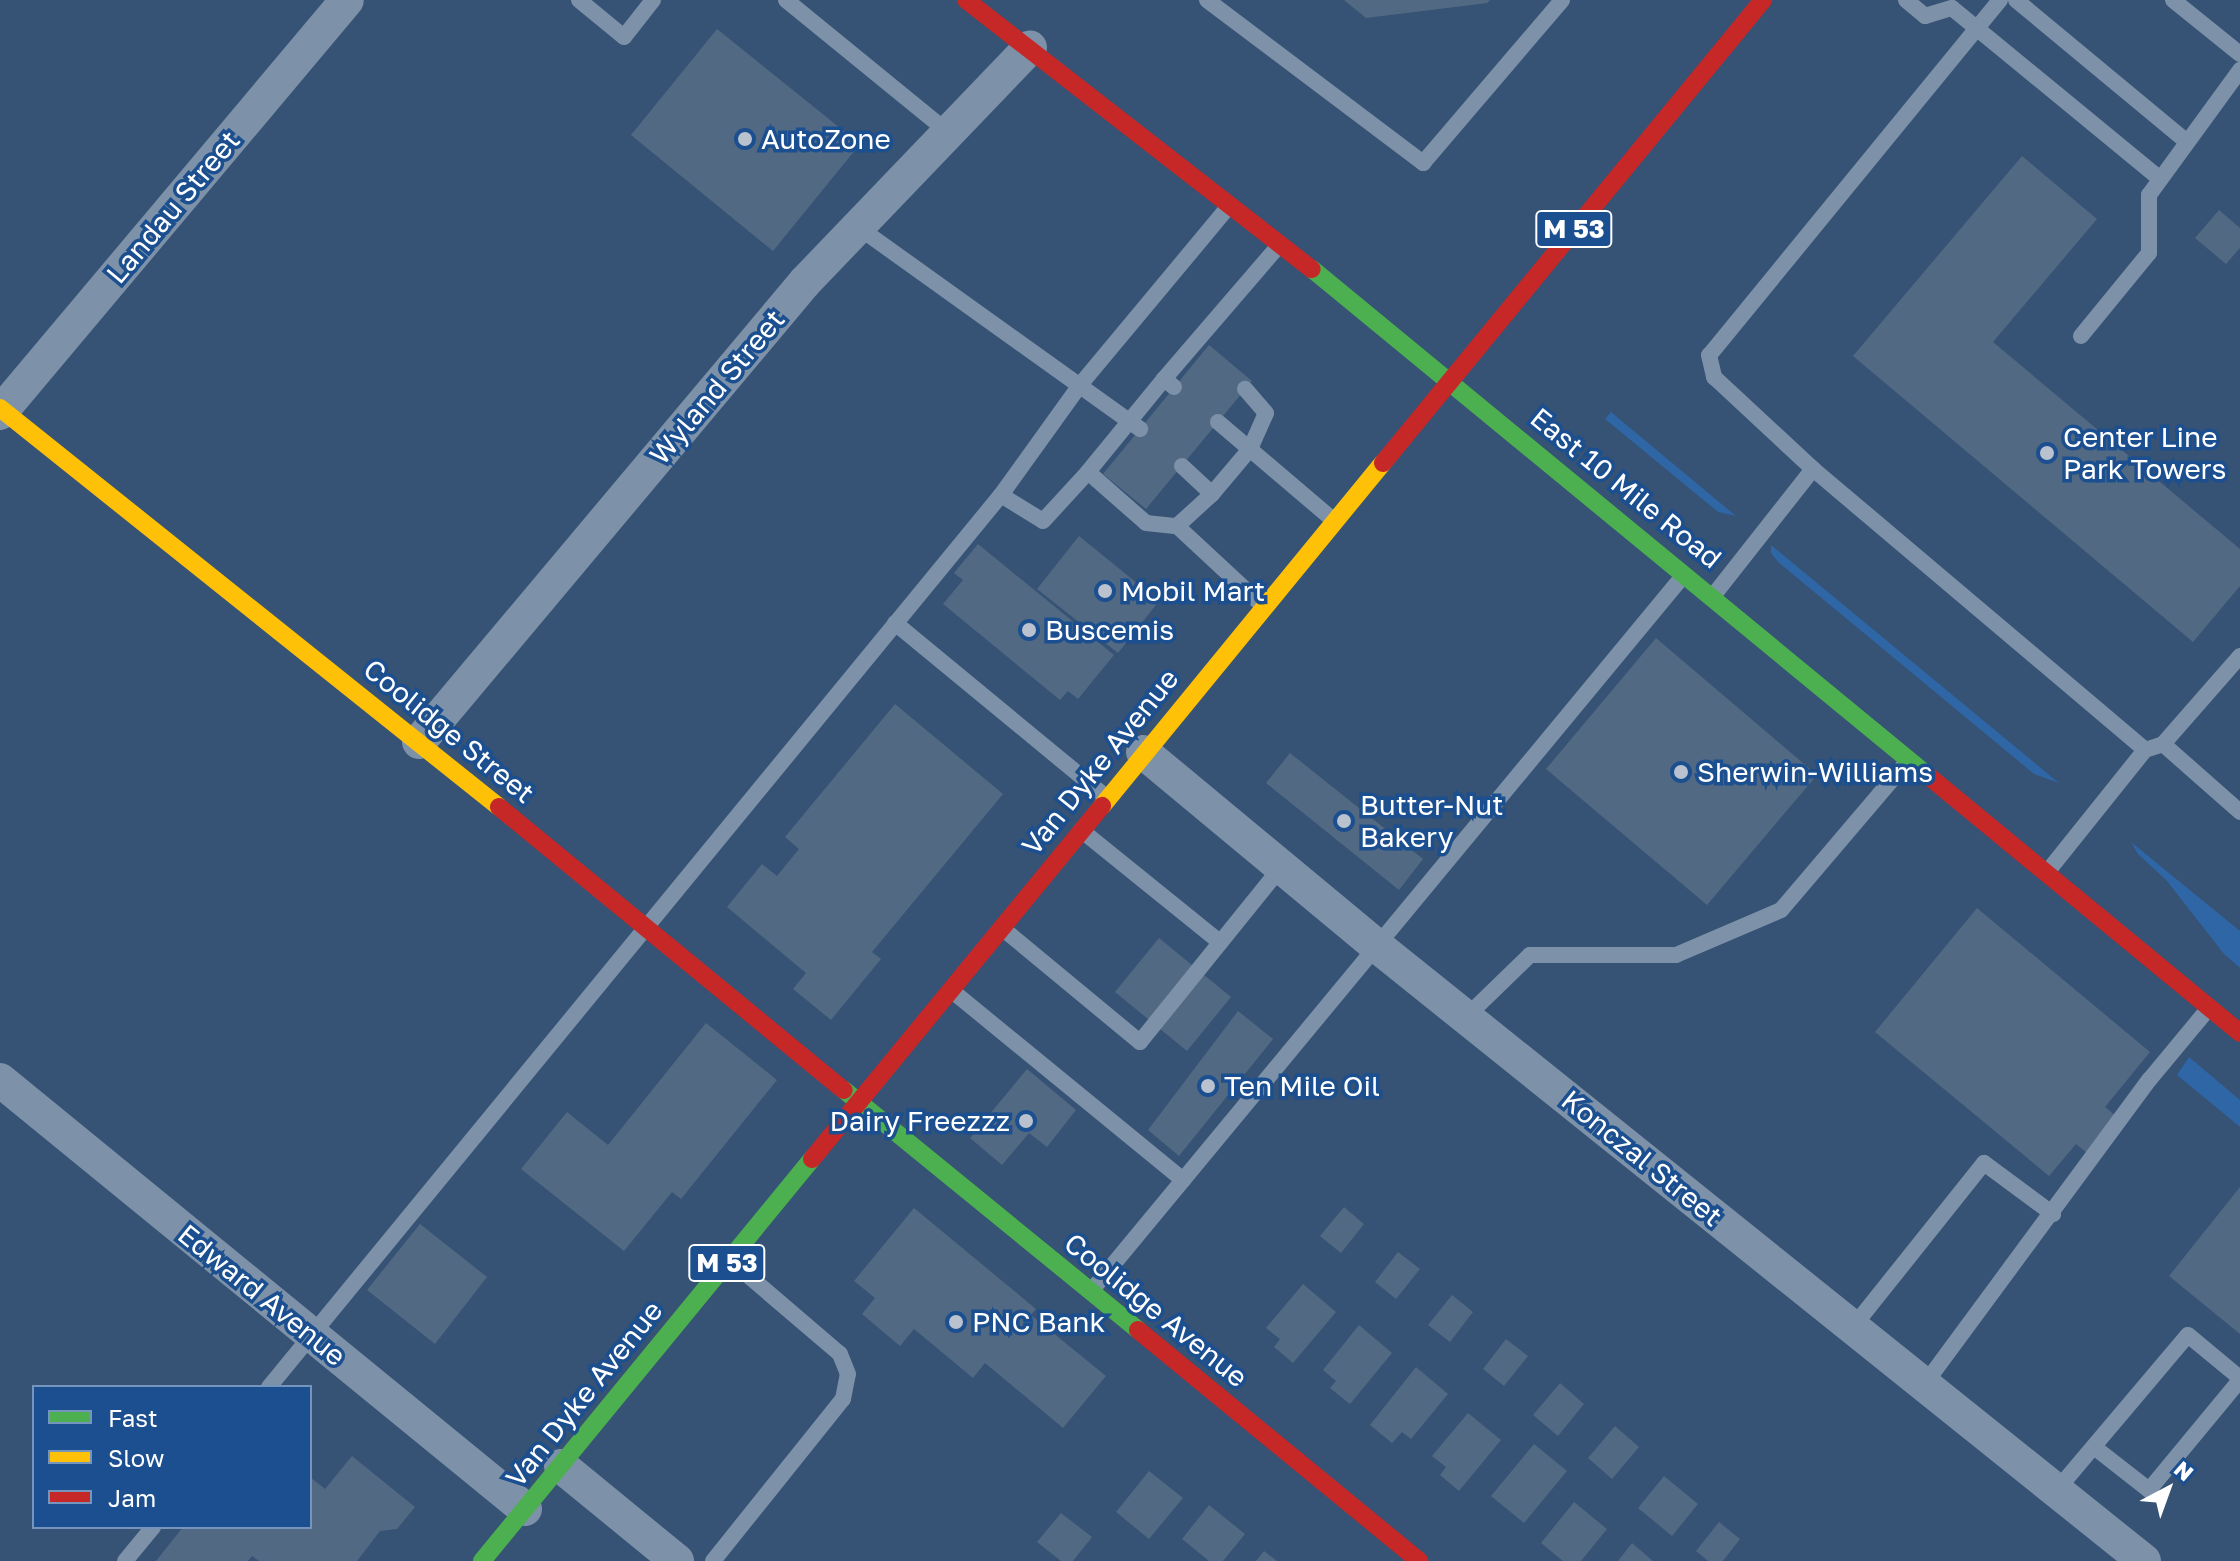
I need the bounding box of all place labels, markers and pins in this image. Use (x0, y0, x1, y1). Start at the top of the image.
place label: AutoZone (761, 122, 891, 156)
marker: AutoZone (736, 130, 754, 148)
place label: Center Line Park Towers (2063, 420, 2226, 486)
marker: Center Line Park Towers (2038, 444, 2056, 462)
place label: Mobil Mart (1121, 574, 1265, 608)
marker: Mobil Mart (1096, 582, 1114, 600)
place label: Buscemis (1045, 613, 1174, 647)
marker: Buscemis (1020, 621, 1038, 639)
place label: Sherwin-Williams (1697, 755, 1933, 789)
marker: Sherwin-Williams (1672, 763, 1690, 781)
place label: Butter-Nut Bakery (1360, 788, 1503, 854)
marker: Butter-Nut Bakery (1335, 812, 1353, 830)
place label: Ten Mile Oil (1224, 1069, 1380, 1103)
marker: Ten Mile Oil (1199, 1077, 1217, 1095)
place label: Dairy Freezzz (829, 1104, 1010, 1138)
marker: Dairy Freezzz (1017, 1112, 1035, 1130)
place label: PNC Bank (972, 1305, 1105, 1339)
marker: PNC Bank (947, 1313, 965, 1331)

